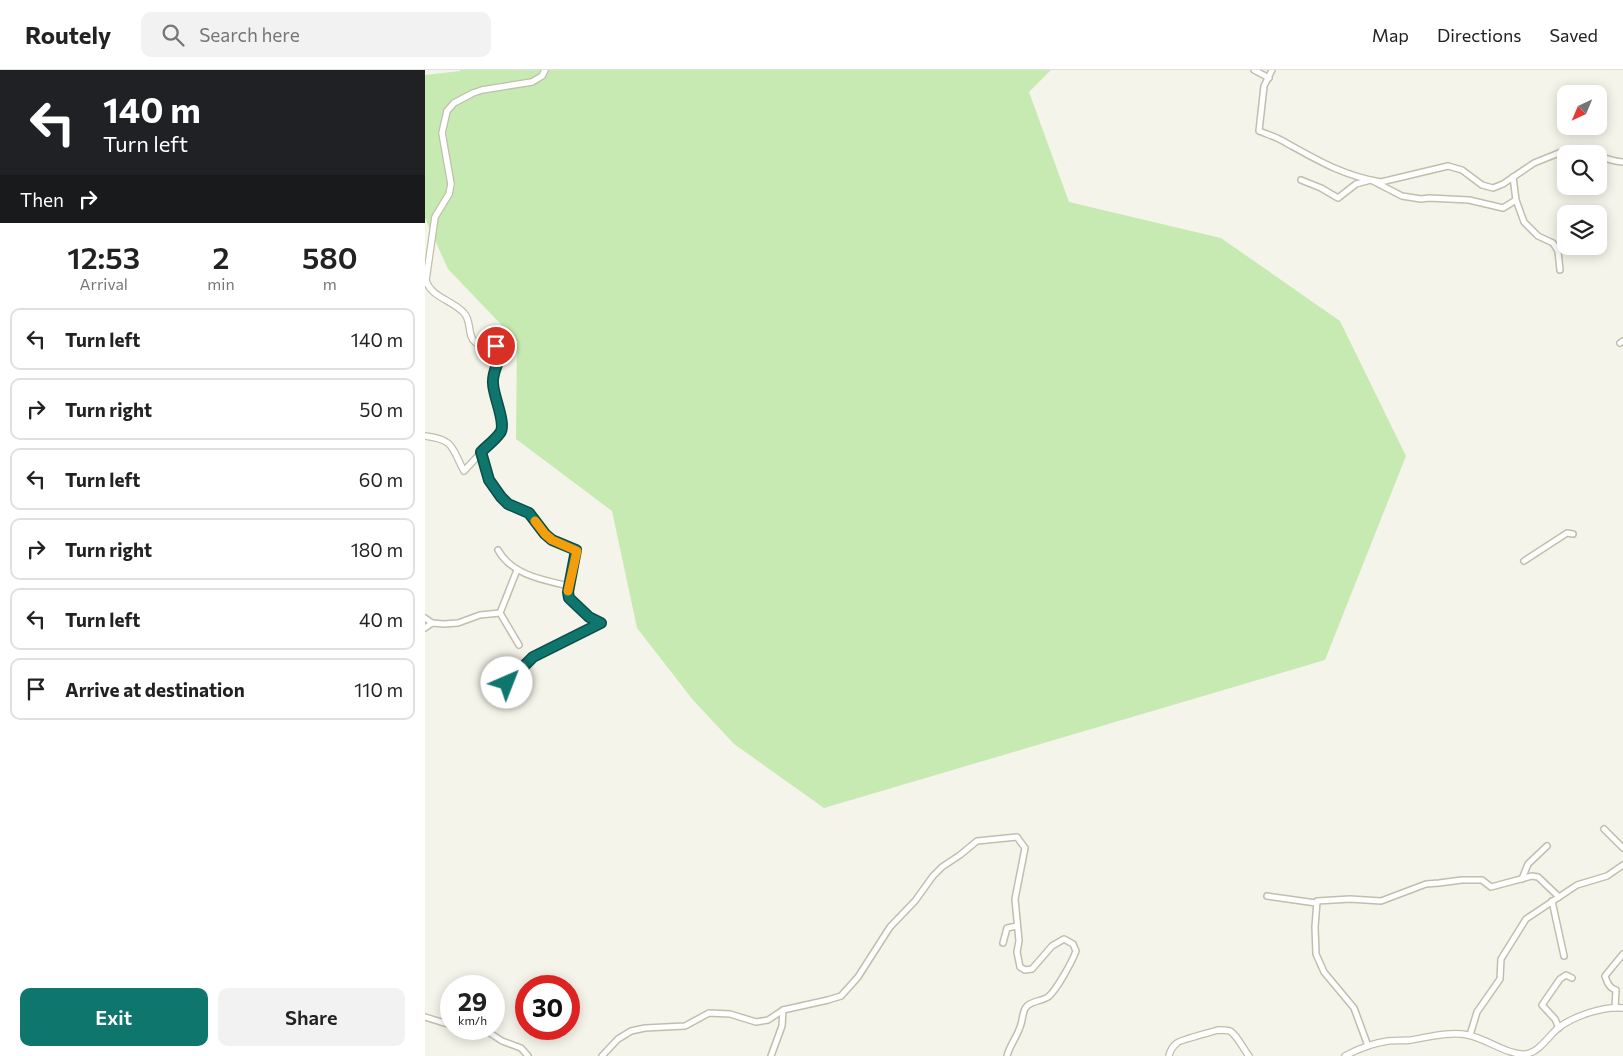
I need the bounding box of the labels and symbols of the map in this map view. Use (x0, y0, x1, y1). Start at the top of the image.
north arrow (1557, 85, 1607, 135)
pin (475, 325, 517, 367)
position arrow (480, 656, 532, 708)
speed limit sign: 30 (515, 975, 580, 1040)

